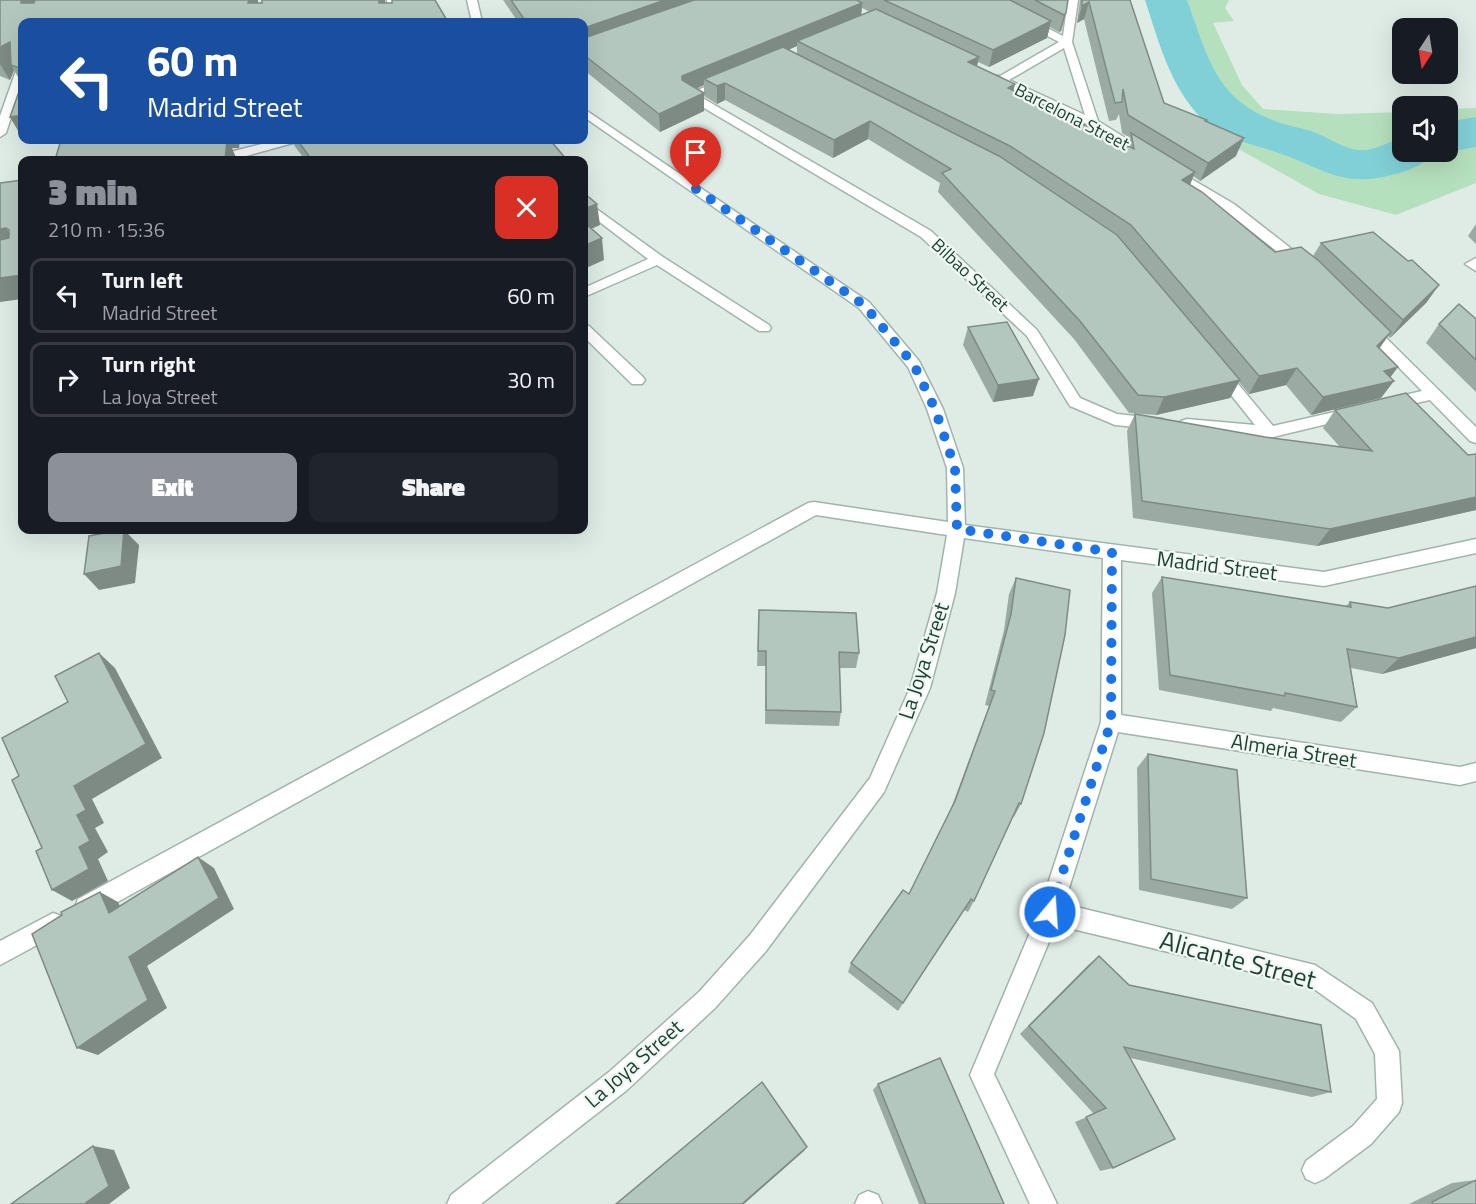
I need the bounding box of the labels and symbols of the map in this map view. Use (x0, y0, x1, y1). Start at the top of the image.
north arrow (1392, 18, 1458, 84)
street label: Barcelona Street (1010, 76, 1135, 157)
pin (670, 127, 721, 189)
street label: Bilbao Street (925, 231, 1016, 318)
street label: Madrid Street (1155, 542, 1280, 588)
street label: La Joya Street (889, 597, 957, 723)
street label: Almeria Street (1229, 724, 1360, 776)
position arrow (1018, 880, 1082, 944)
street label: Alicante Street (1156, 920, 1321, 999)
street label: La Joya Street (577, 1011, 690, 1115)

